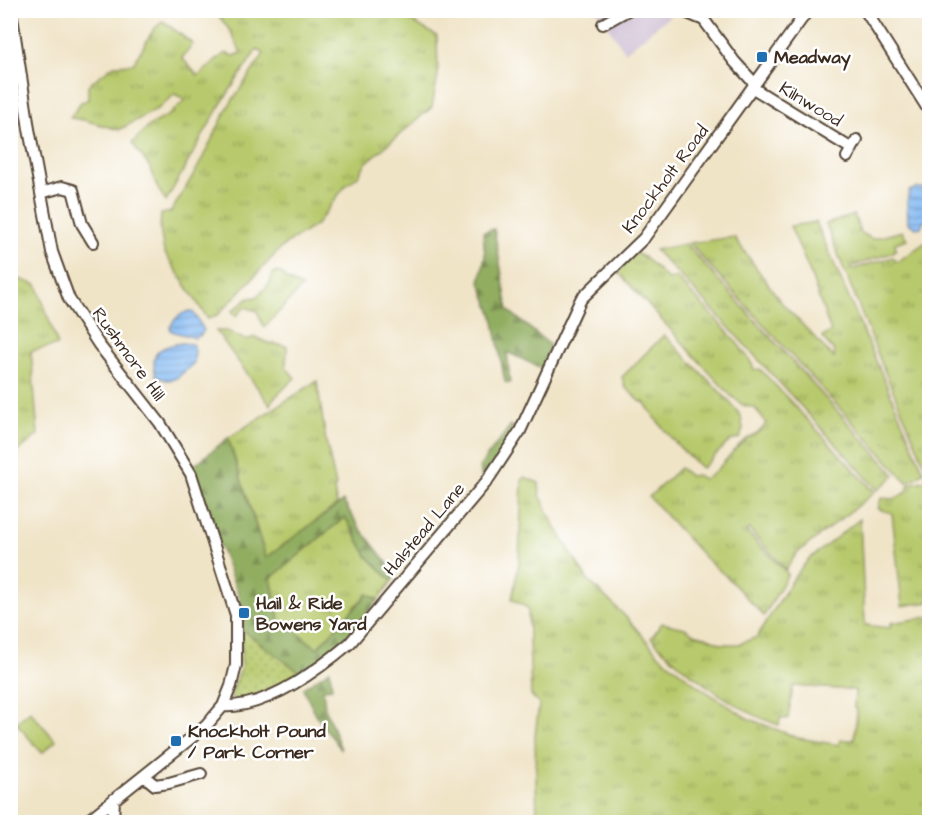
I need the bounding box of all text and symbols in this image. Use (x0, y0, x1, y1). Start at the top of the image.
place label: Meadway (774, 45, 851, 71)
marker: Meadway (755, 50, 769, 64)
street label: Kilnwood (775, 76, 847, 133)
street label: Knockholt Road (616, 120, 715, 239)
street label: Rushmore Hill (86, 302, 171, 406)
street label: Halstead Lane (378, 477, 471, 581)
place label: Hail & Ride Bowens Yard (256, 591, 367, 637)
marker: Hail & Ride Bowens Yard (237, 606, 251, 620)
place label: Knockholt Pound / Park Corner (188, 719, 327, 765)
marker: Knockholt Pound / Park Corner (169, 734, 183, 748)

